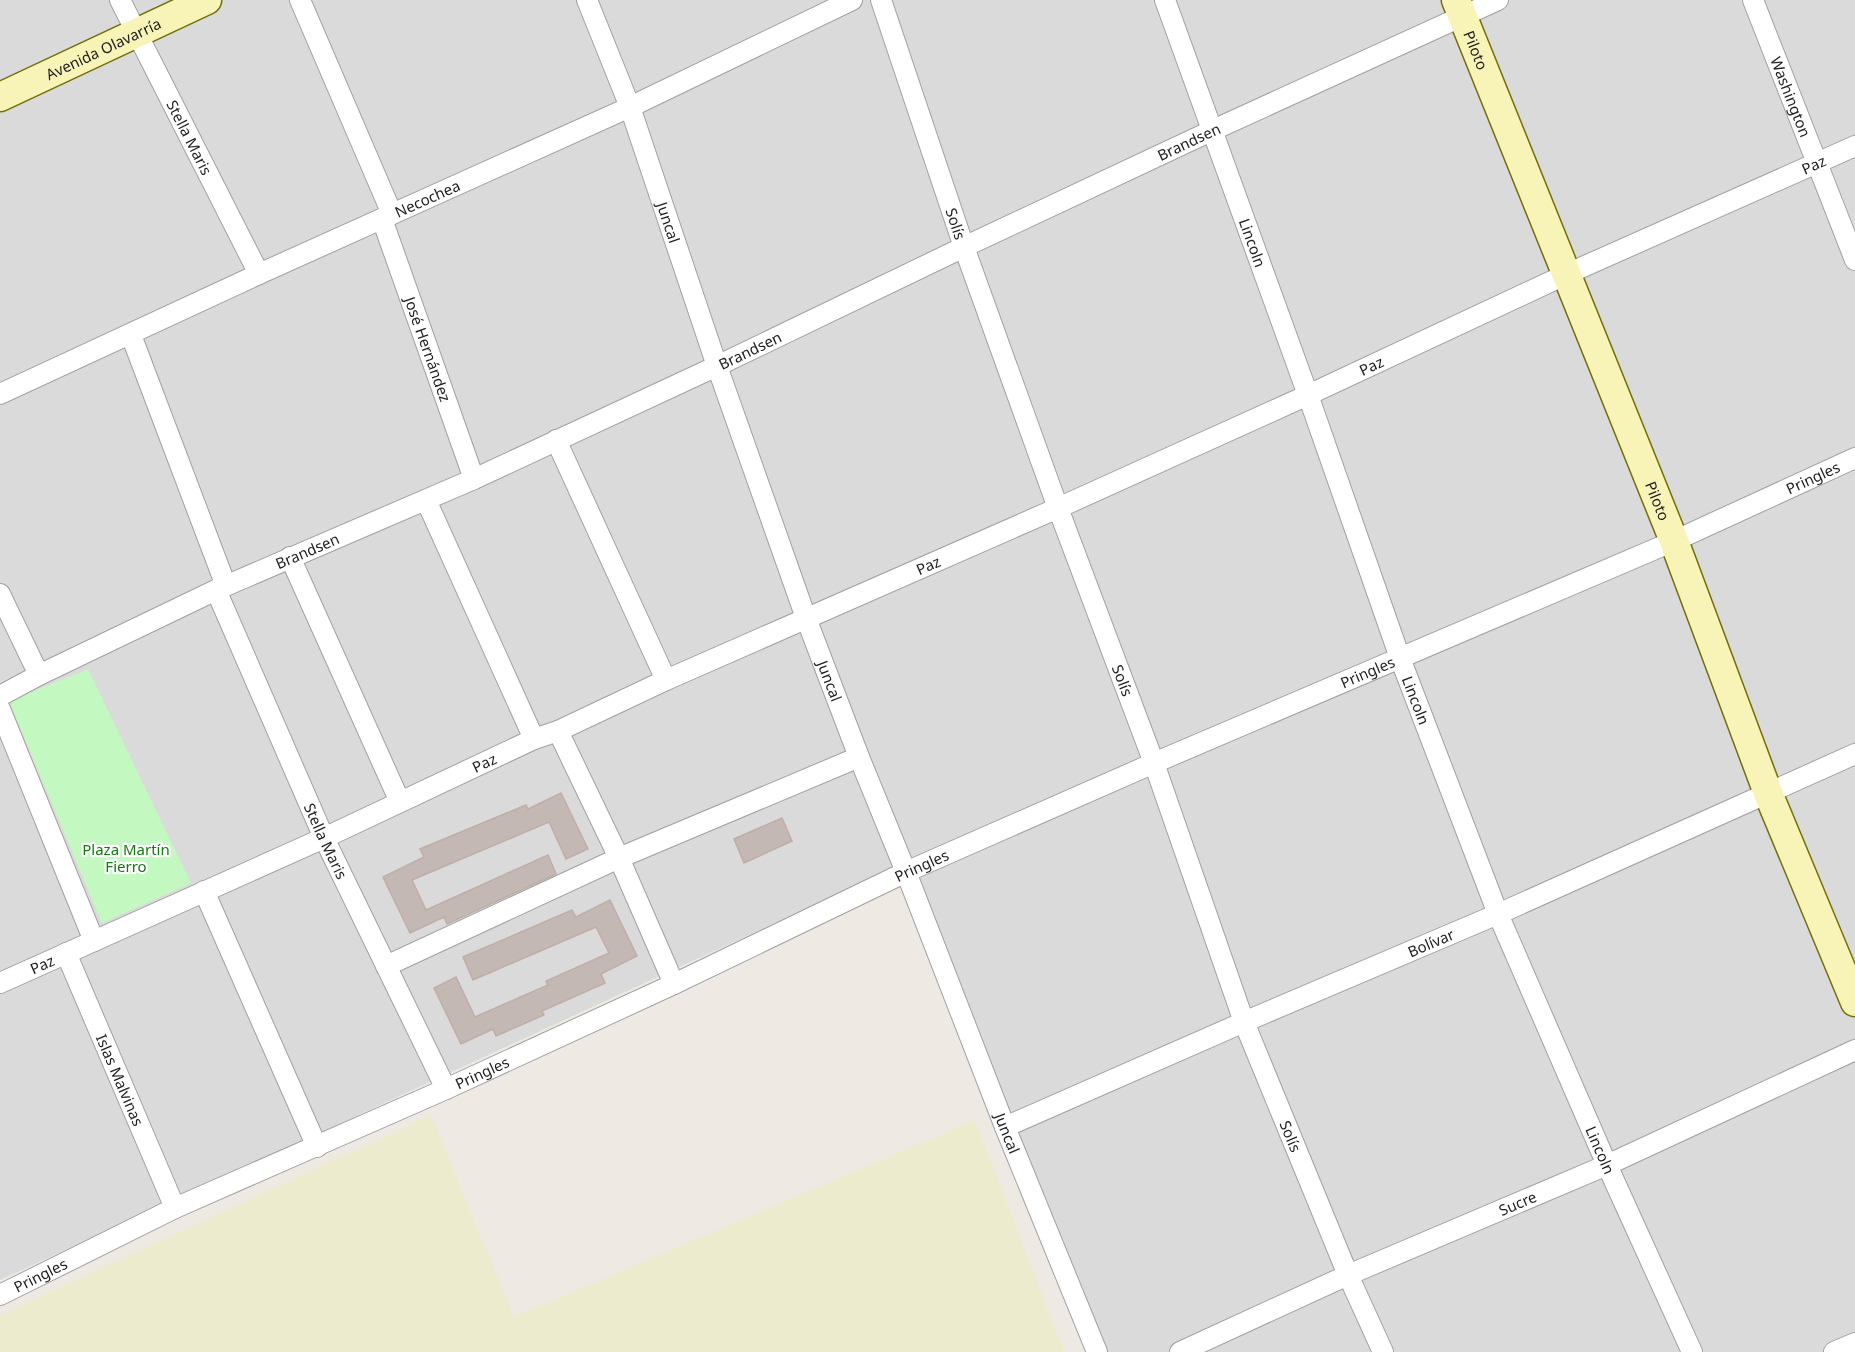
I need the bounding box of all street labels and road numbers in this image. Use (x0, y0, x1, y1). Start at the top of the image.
street label: Avenida Olavarría (42, 13, 164, 84)
street label: Piloto (1459, 28, 1493, 73)
street label: Washington (1766, 54, 1816, 140)
street label: Stella Maris (162, 96, 217, 178)
street label: Brandsen (1154, 118, 1224, 165)
street label: Paz (1798, 150, 1829, 179)
street label: Necochea (391, 175, 463, 222)
street label: Juncal (652, 197, 685, 246)
street label: Solís (942, 205, 971, 242)
street label: Lincoln (1235, 215, 1271, 270)
street label: José Hernández (400, 292, 456, 404)
street label: Brandsen (715, 326, 785, 374)
street label: Paz (1356, 351, 1387, 380)
street label: Pringles (1783, 456, 1843, 498)
street label: Piloto (1641, 478, 1675, 523)
street label: Brandsen (272, 528, 342, 573)
street label: Paz (913, 551, 943, 579)
street label: Pringles (1337, 651, 1398, 692)
street label: Juncal (812, 656, 847, 704)
street label: Solís (1108, 662, 1138, 699)
street label: Lincoln (1398, 673, 1435, 727)
street label: Paz (469, 748, 500, 777)
street label: Stella Maris (300, 800, 352, 882)
street label: Pringles (891, 845, 952, 886)
street label: Bolívar (1404, 924, 1457, 961)
street label: Paz (27, 950, 57, 978)
street label: Islas Malvinas (92, 1031, 149, 1129)
street label: Pringles (452, 1051, 512, 1093)
street label: Juncal (990, 1108, 1025, 1156)
street label: Solís (1276, 1117, 1306, 1155)
street label: Lincoln (1581, 1123, 1620, 1177)
street label: Sucre (1496, 1186, 1539, 1220)
street label: Pringles (10, 1253, 70, 1297)

